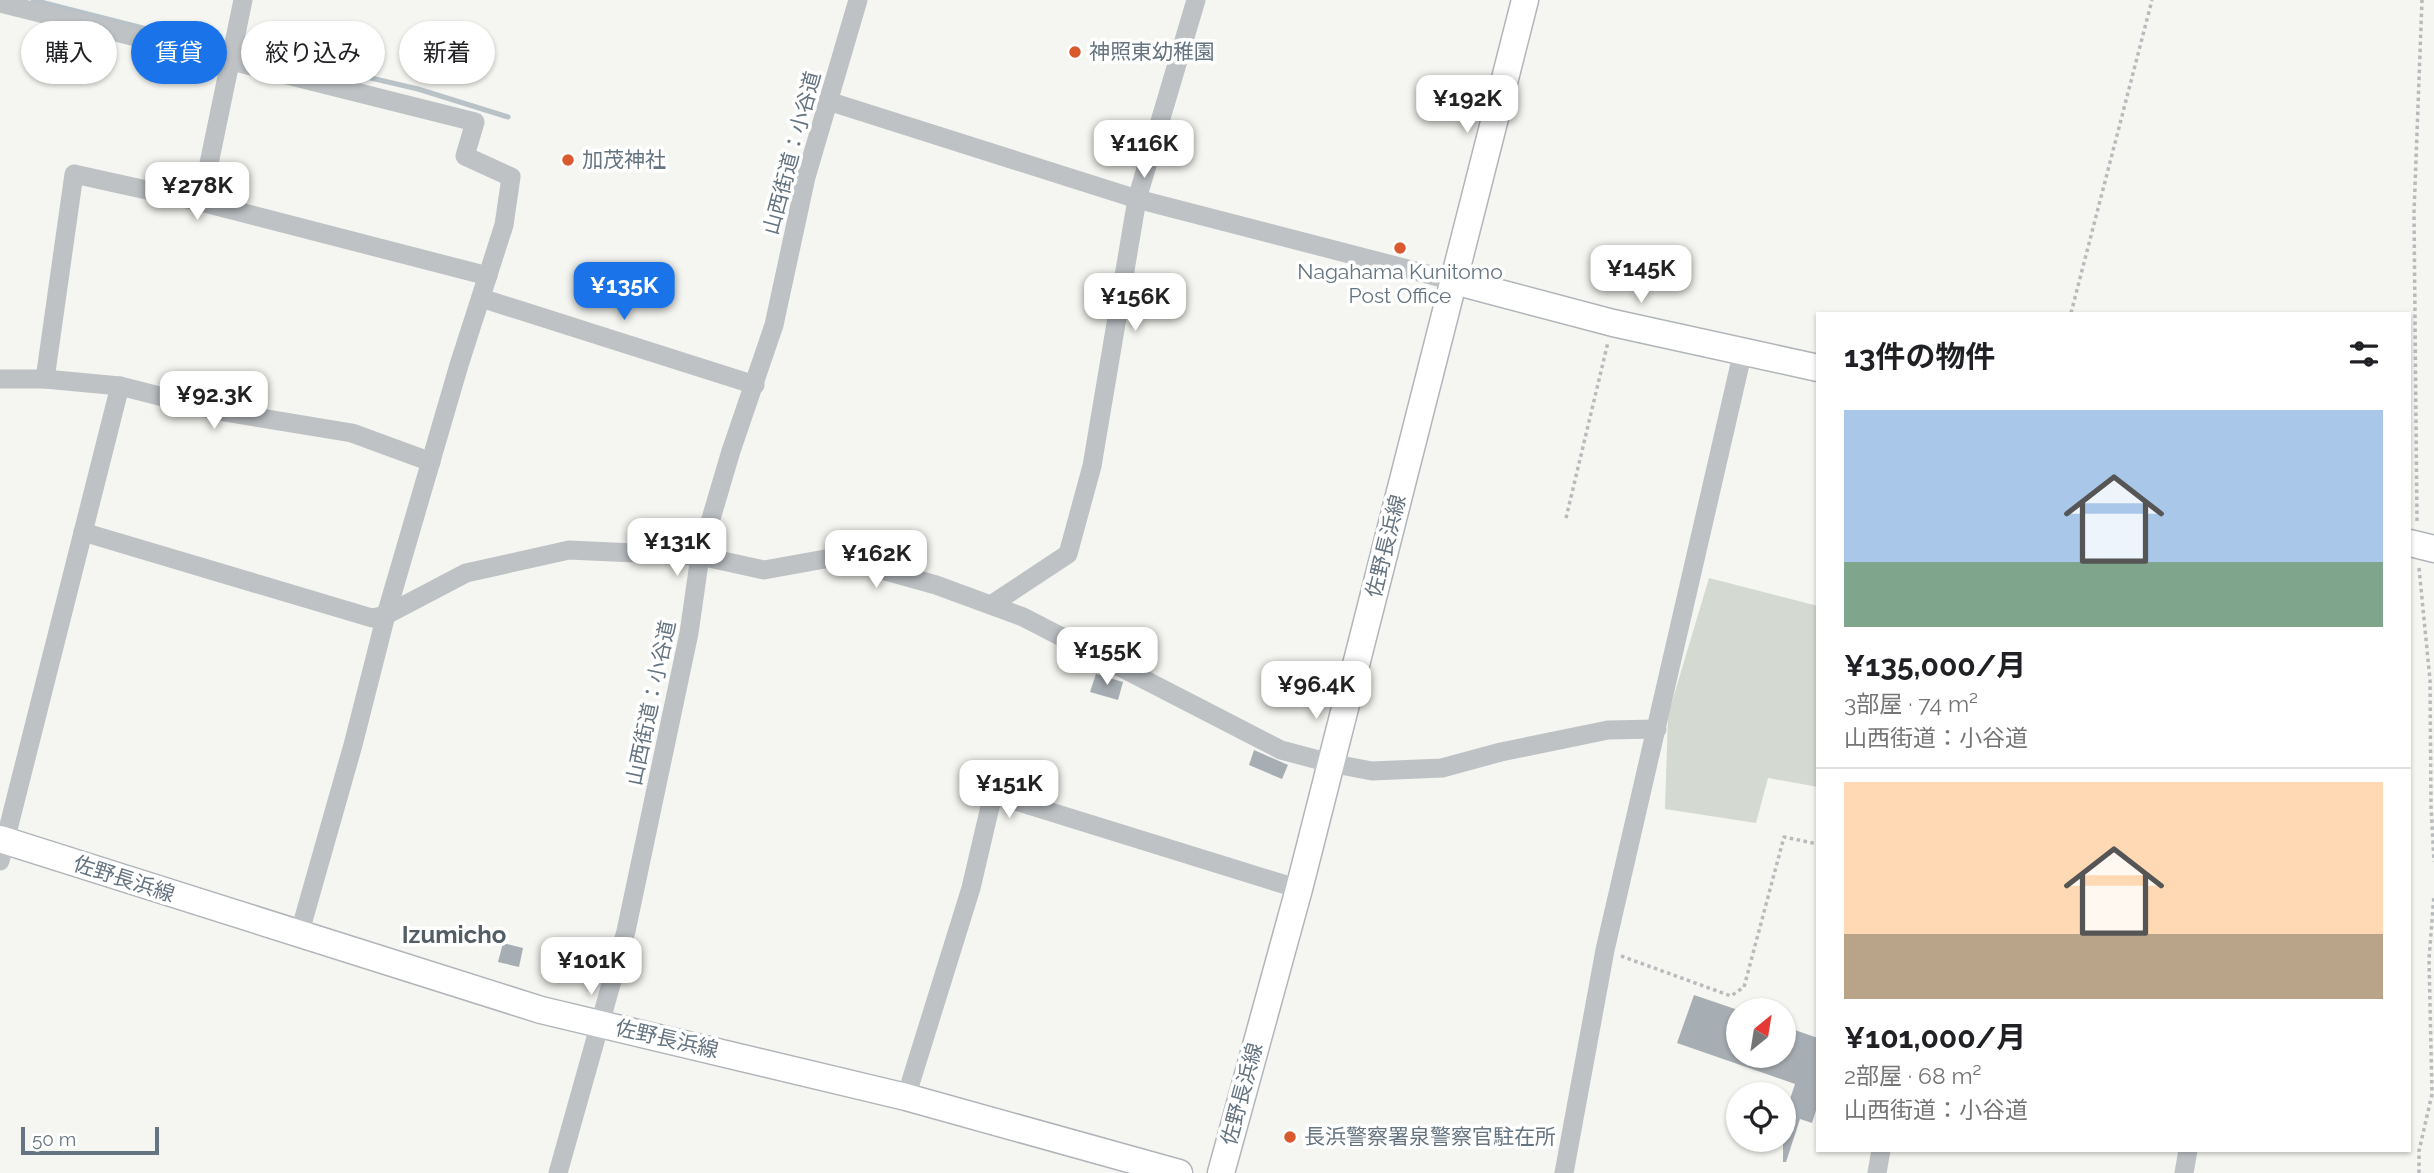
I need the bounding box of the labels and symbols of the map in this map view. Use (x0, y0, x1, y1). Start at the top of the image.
place label: 神照東幼稚園 (1089, 39, 1215, 64)
marker: 神照東幼稚園 (1067, 44, 1083, 60)
street label: 山西街道：小谷道 (758, 68, 825, 237)
pin: ¥192K (1418, 76, 1516, 135)
pin: ¥116K (1095, 120, 1193, 180)
place label: 加茂神社 (582, 147, 666, 172)
marker: 加茂神社 (560, 152, 576, 168)
pin: ¥278K (148, 162, 246, 222)
marker: Nagahama Kunitomo Post Office (1392, 240, 1408, 256)
pin: ¥145K (1592, 246, 1690, 305)
place label: Nagahama Kunitomo Post Office (1297, 259, 1503, 308)
pin: ¥135K (575, 262, 673, 322)
pin: ¥156K (1086, 274, 1184, 333)
pin: ¥92.3K (157, 372, 271, 431)
street label: 佐野長浜線 (1361, 492, 1410, 600)
pin: ¥131K (628, 518, 726, 578)
pin: ¥162K (827, 530, 925, 590)
street label: 山西街道：小谷道 (621, 618, 680, 788)
pin: ¥155K (1058, 628, 1156, 687)
pin: ¥96.4K (1259, 662, 1373, 721)
pin: ¥151K (960, 760, 1058, 820)
street label: 佐野長浜線 (70, 850, 178, 907)
district label: Izumicho (402, 920, 506, 949)
pin: ¥101K (542, 937, 640, 997)
north arrow (1726, 998, 1796, 1068)
street label: 佐野長浜線 (613, 1015, 721, 1063)
street label: 佐野長浜線 (1216, 1040, 1267, 1148)
scale bar (21, 1124, 159, 1156)
place label: 長浜警察署泉警察官駐在所 (1304, 1124, 1556, 1149)
marker: 長浜警察署泉警察官駐在所 (1282, 1129, 1298, 1145)

